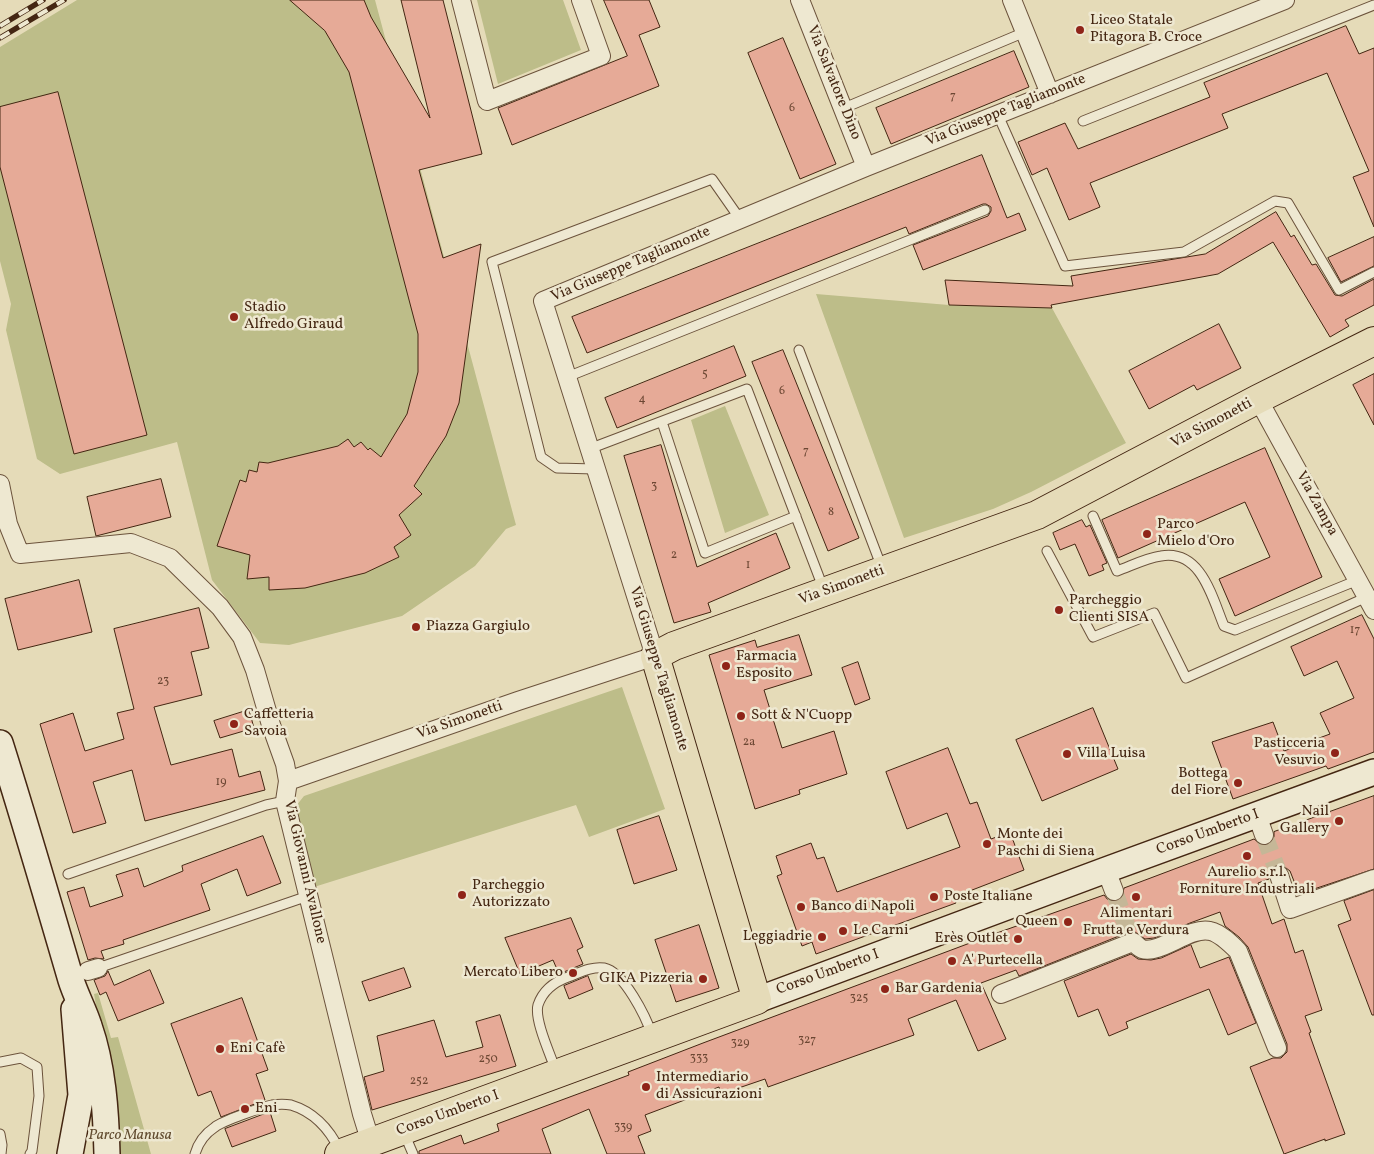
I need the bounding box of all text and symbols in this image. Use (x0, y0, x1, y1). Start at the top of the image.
place label: Liceo Statale Pitagora B. Croce (1090, 12, 1202, 47)
street label: Via Salvatore Dino (802, 23, 864, 143)
marker: Liceo Statale Pitagora B. Croce (1074, 24, 1086, 36)
street label: Via Giuseppe Tagliamonte (923, 71, 1089, 151)
house number: 7 (950, 90, 956, 104)
house number: 6 (789, 102, 795, 116)
street label: Via Giuseppe Tagliamonte (549, 223, 713, 307)
place label: Stadio Alfredo Giraud (244, 299, 343, 334)
marker: Stadio Alfredo Giraud (228, 311, 240, 323)
house number: 5 (702, 368, 708, 382)
house number: 6 (779, 385, 785, 399)
house number: 4 (638, 393, 646, 407)
street label: Via Simonetti (1168, 395, 1256, 453)
house number: 7 (803, 445, 809, 459)
street label: Via Zampa (1291, 469, 1341, 539)
house number: 3 (651, 480, 657, 494)
house number: 8 (828, 506, 834, 520)
place label: Parco Mielo d'Oro (1157, 516, 1235, 551)
marker: Parco Mielo d'Oro (1141, 528, 1153, 540)
house number: 2 (671, 549, 677, 563)
house number: 1 (746, 559, 750, 573)
street label: Via Simonetti (797, 562, 887, 610)
street label: Via Giuseppe Tagliamonte (624, 585, 692, 753)
place label: Parcheggio Clienti SISA (1069, 592, 1149, 627)
marker: Parcheggio Clienti SISA (1053, 604, 1065, 616)
place label: Piazza Gargiulo (426, 618, 530, 636)
marker: Piazza Gargiulo (410, 621, 422, 633)
house number: 17 (1350, 624, 1360, 638)
place label: Farmacia Esposito (736, 648, 797, 683)
marker: Farmacia Esposito (720, 660, 732, 672)
house number: 23 (157, 675, 169, 689)
street label: Via Simonetti (415, 698, 505, 744)
place label: Caffetteria Savoia (244, 706, 314, 741)
place label: Sott & N'Cuopp (751, 707, 852, 725)
marker: Sott & N'Cuopp (735, 710, 747, 722)
marker: Caffetteria Savoia (228, 718, 240, 730)
place label: Pasticceria Vesuvio (1254, 735, 1325, 770)
house number: 2a (743, 736, 755, 750)
place label: Villa Luisa (1077, 745, 1146, 763)
marker: Pasticceria Vesuvio (1329, 747, 1341, 759)
marker: Villa Luisa (1061, 748, 1073, 760)
place label: Bottega del Fiore (1171, 765, 1228, 800)
house number: 19 (216, 776, 226, 790)
marker: Bottega del Fiore (1232, 777, 1244, 789)
street label: Via Giovanni Avallone (279, 798, 329, 946)
place label: Nail Gallery (1280, 803, 1329, 838)
street label: Corso Umberto I (1154, 806, 1262, 860)
marker: Nail Gallery (1333, 815, 1345, 827)
place label: Monte dei Paschi di Siena (997, 826, 1095, 861)
marker: Monte dei Paschi di Siena (981, 838, 993, 850)
marker: Aurelio s.r.l. Forniture Industriali (1241, 850, 1253, 862)
place label: Aurelio s.r.l. Forniture Industriali (1179, 864, 1315, 899)
place label: Parcheggio Autorizzato (472, 877, 550, 912)
place label: Poste Italiane (944, 888, 1033, 906)
marker: Parcheggio Autorizzato (456, 889, 468, 901)
marker: Poste Italiane (928, 891, 940, 903)
marker: Alimentari Frutta e Verdura (1130, 891, 1142, 903)
place label: Banco di Napoli (811, 898, 914, 916)
marker: Banco di Napoli (795, 901, 807, 913)
place label: Alimentari Frutta e Verdura (1083, 905, 1189, 940)
place label: Queen (1015, 913, 1058, 931)
marker: Queen (1062, 916, 1074, 928)
place label: Le Carni (853, 922, 909, 940)
marker: Le Carni (837, 925, 849, 937)
place label: Leggiadrie (743, 928, 812, 946)
place label: Erès Outlet (935, 930, 1008, 948)
marker: Leggiadrie (816, 931, 828, 943)
marker: Erès Outlet (1012, 933, 1024, 945)
street label: Corso Umberto I (774, 946, 882, 1000)
place label: A' Purtecella (962, 952, 1043, 970)
marker: A' Purtecella (946, 955, 958, 967)
place label: Mercato Libero (463, 964, 563, 982)
marker: Mercato Libero (567, 967, 579, 979)
place label: GIKA Pizzeria (599, 970, 693, 988)
marker: GIKA Pizzeria (697, 973, 709, 985)
place label: Bar Gardenia (895, 980, 982, 998)
marker: Bar Gardenia (879, 983, 891, 995)
house number: 325 (850, 992, 868, 1006)
house number: 327 (798, 1034, 816, 1048)
house number: 329 (731, 1037, 749, 1051)
place label: Eni Cafè (230, 1040, 285, 1058)
marker: Eni Cafè (214, 1043, 226, 1055)
house number: 333 (690, 1052, 708, 1066)
house number: 250 (478, 1053, 498, 1067)
place label: Intermediario di Assicurazioni (656, 1069, 762, 1104)
house number: 252 (410, 1075, 428, 1089)
marker: Intermediario di Assicurazioni (640, 1081, 652, 1093)
street label: Corso Umberto I (394, 1087, 502, 1141)
place label: Eni (255, 1100, 277, 1118)
marker: Eni (239, 1103, 251, 1115)
house number: 339 (614, 1121, 632, 1135)
park label: Parco Manusa (88, 1127, 172, 1145)

